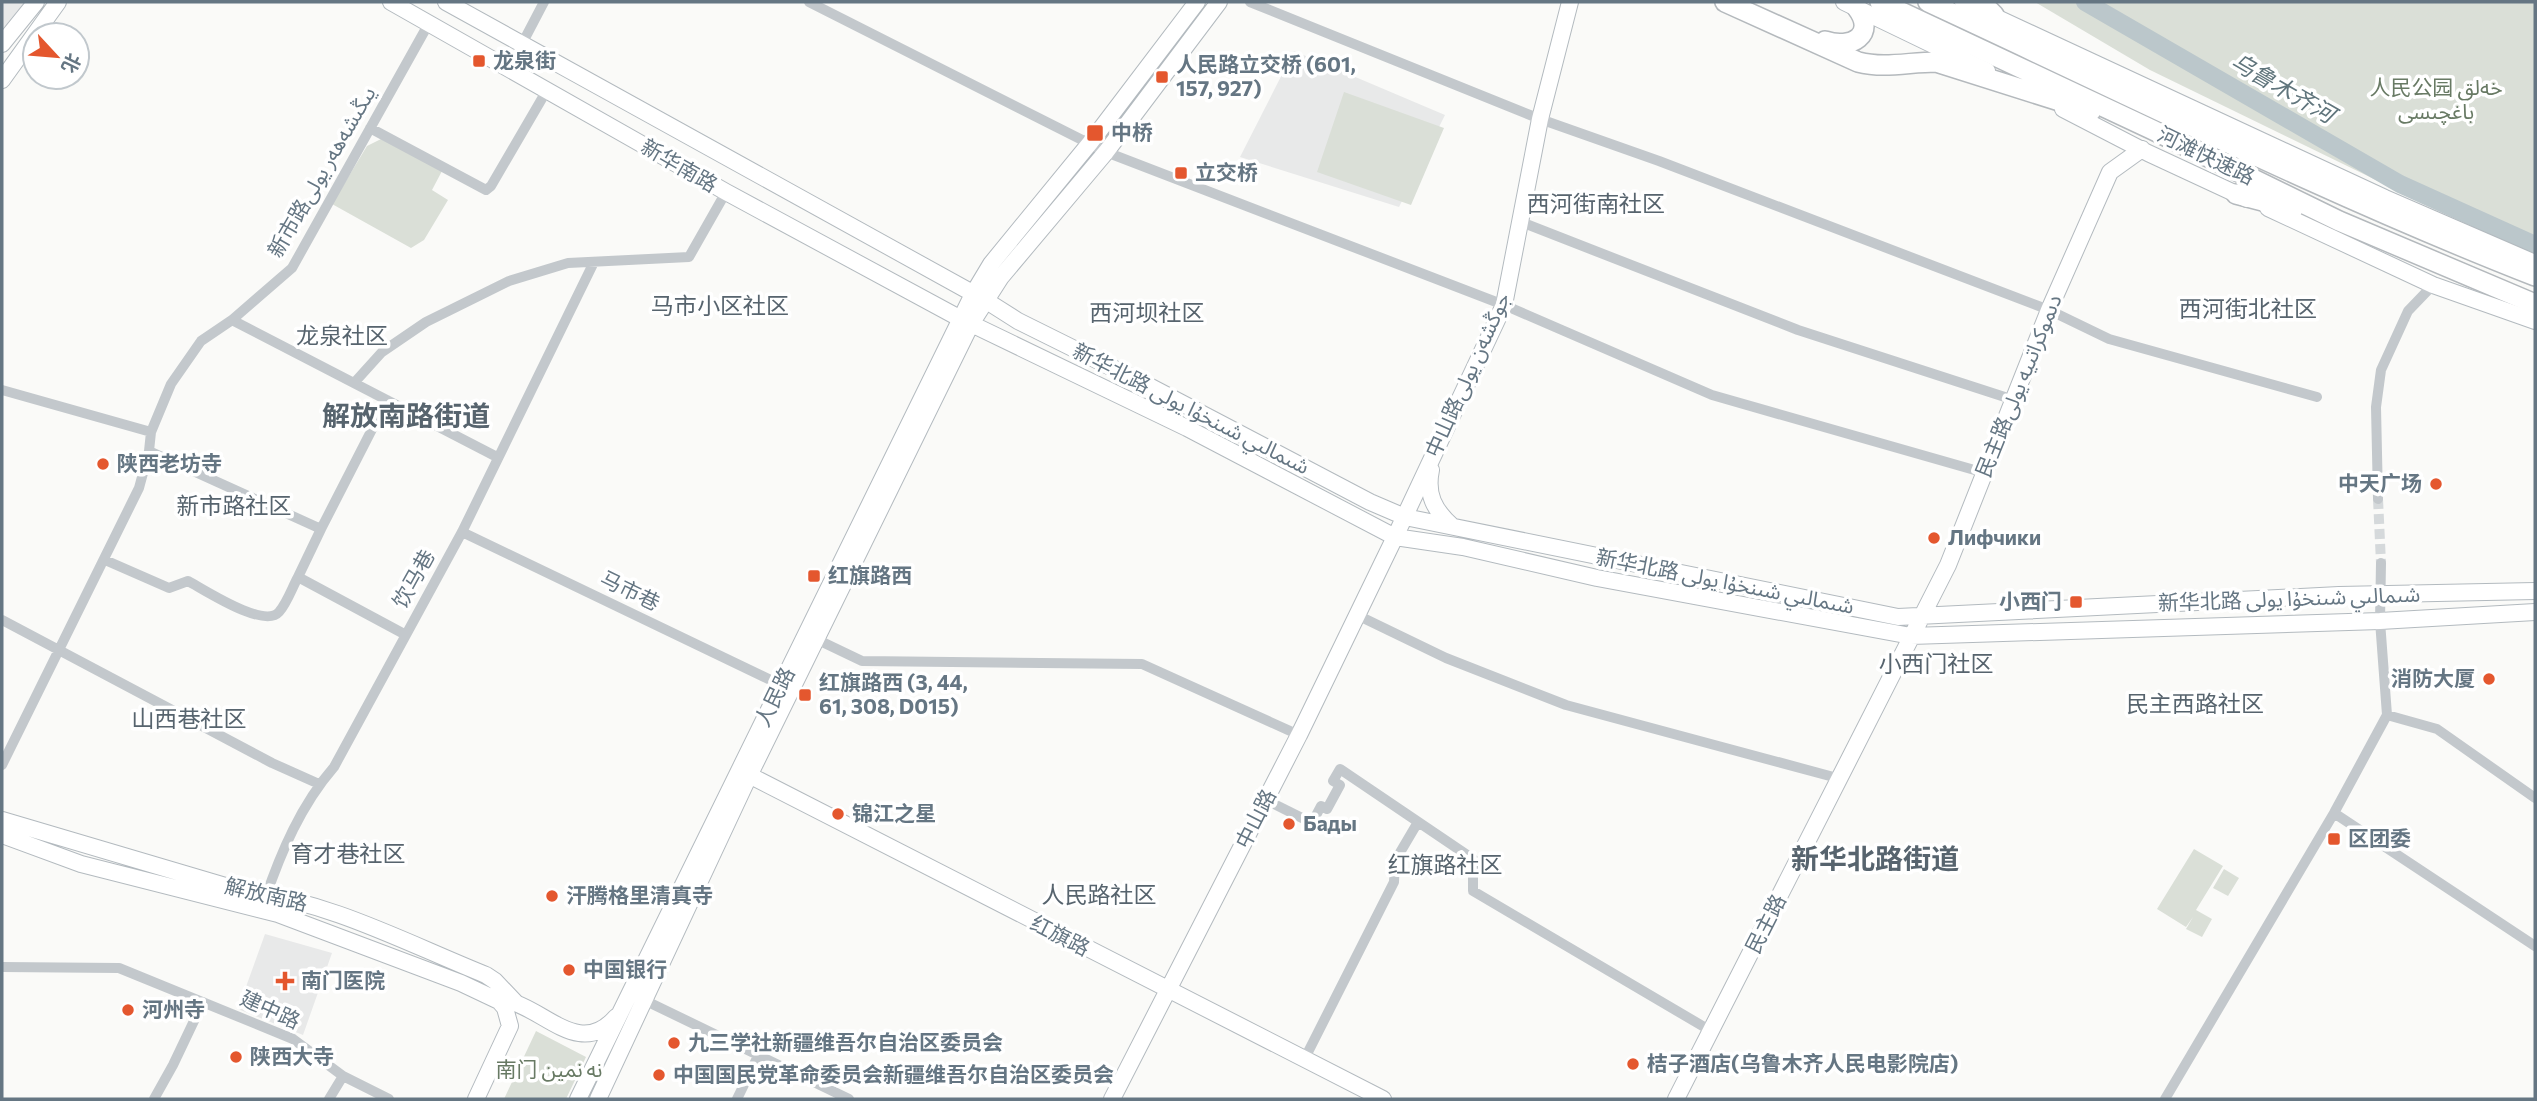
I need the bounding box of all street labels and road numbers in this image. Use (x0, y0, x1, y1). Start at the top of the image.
street label: 新市路يىڭىشەھەر يولى (261, 81, 381, 262)
street label: 河滩快速路 (2154, 120, 2259, 189)
street label: 新华南路 (637, 133, 722, 197)
street label: 中山路جوڭشەن يولى (1419, 288, 1515, 461)
street label: 民主路دىموكراتىيە يولى (1970, 290, 2067, 481)
street label: 新华北路 شىمالىي شىنخۇا يولى (1067, 337, 1314, 483)
street label: 新华北路 شىمالىي شىنخۇا يولى (1593, 543, 1856, 623)
street label: 饮马巷 (386, 545, 439, 612)
street label: 马市巷 (597, 565, 664, 615)
street label: 新华北路 شىمالىي شىنخۇا يولى (2157, 580, 2421, 619)
street label: 人民路 (749, 663, 799, 730)
street label: 中山路 (1229, 785, 1280, 852)
street label: 解放南路 (223, 872, 310, 915)
street label: 民主路 (1739, 890, 1790, 957)
street label: 红旗路 (1027, 909, 1094, 960)
street label: 建中路 (237, 984, 304, 1033)

